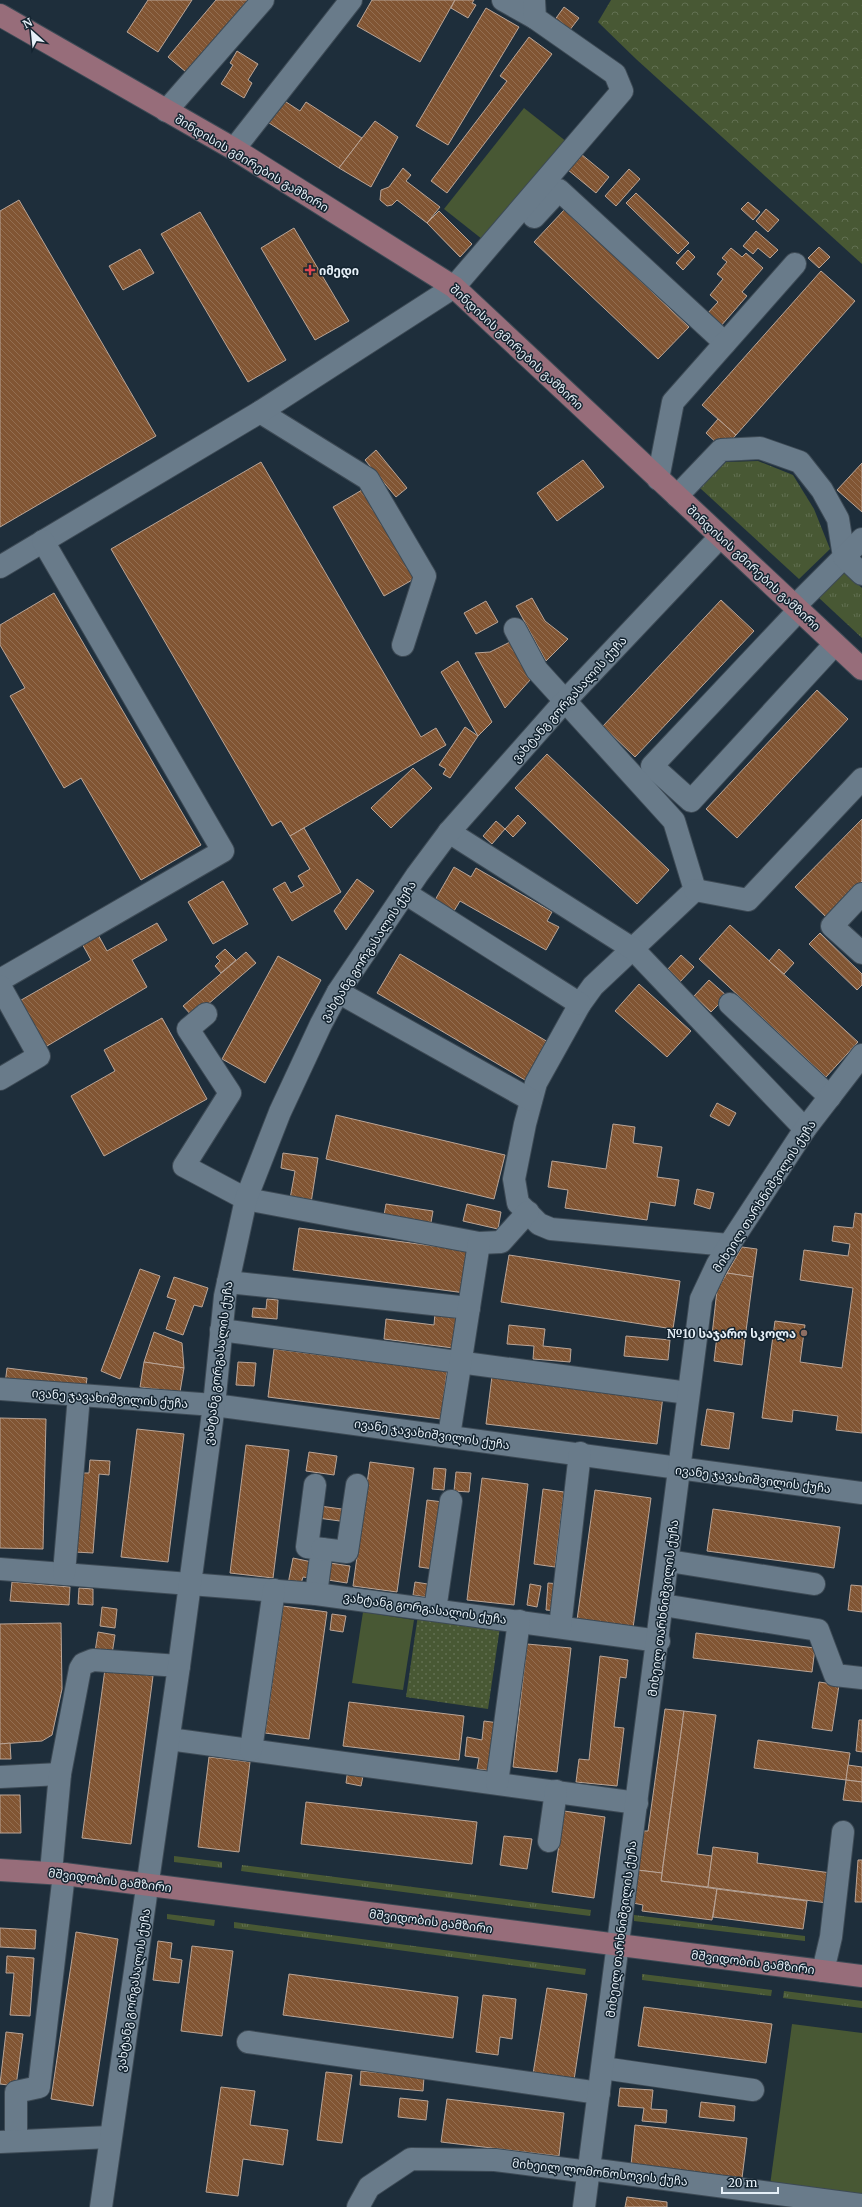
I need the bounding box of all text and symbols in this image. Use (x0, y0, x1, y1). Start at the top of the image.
north arrow (12, 12, 52, 52)
text: N (20, 15, 35, 31)
street label: შინდისის გმირების გამზირი (172, 111, 332, 216)
place label: იმედი (319, 263, 359, 279)
marker: იმედი (304, 264, 316, 276)
street label: შინდისის გმირების გამზირი (447, 281, 587, 414)
street label: შინდისის გმირების გამზირი (684, 502, 824, 635)
street label: ვახტანგ გორგასალის ქუჩა (508, 633, 630, 766)
street label: ვახტანგ გორგასალის ქუჩა (317, 878, 420, 1025)
street label: მიხეილ თარხნიშვილის ქუჩა (709, 1117, 820, 1275)
street label: ვახტანგ გორგასალის ქუჩა (201, 1280, 236, 1446)
place label: №10 საჯარო სკოლა (667, 1326, 796, 1342)
marker: №10 საჯარო სკოლა (799, 1328, 809, 1338)
street label: ივანე ჯავახიშვილის ქუჩა (31, 1385, 189, 1412)
street label: ივანე ჯავახიშვილის ქუჩა (353, 1416, 511, 1453)
street label: ივანე ჯავახიშვილის ქუჩა (674, 1462, 832, 1497)
street label: მიხეილ თარხნიშვილის ქუჩა (645, 1519, 682, 1697)
street label: ვახტანგ გორგასალის ქუჩა (342, 1589, 508, 1628)
street label: მიხეილ თარხნიშვილის ქუჩა (603, 1840, 640, 2018)
street label: მშვიდობის გამზირი (47, 1865, 173, 1896)
street label: მშვიდობის გამზირი (368, 1906, 494, 1937)
street label: ვახტანგ გორგასალის ქუჩა (113, 1907, 154, 2073)
street label: მშვიდობის გამზირი (690, 1947, 816, 1978)
street label: მიხეილ ლომონოსოვის ქუჩა (511, 2155, 688, 2190)
scale bar (722, 2169, 778, 2195)
text: 20 m (728, 2175, 757, 2190)

